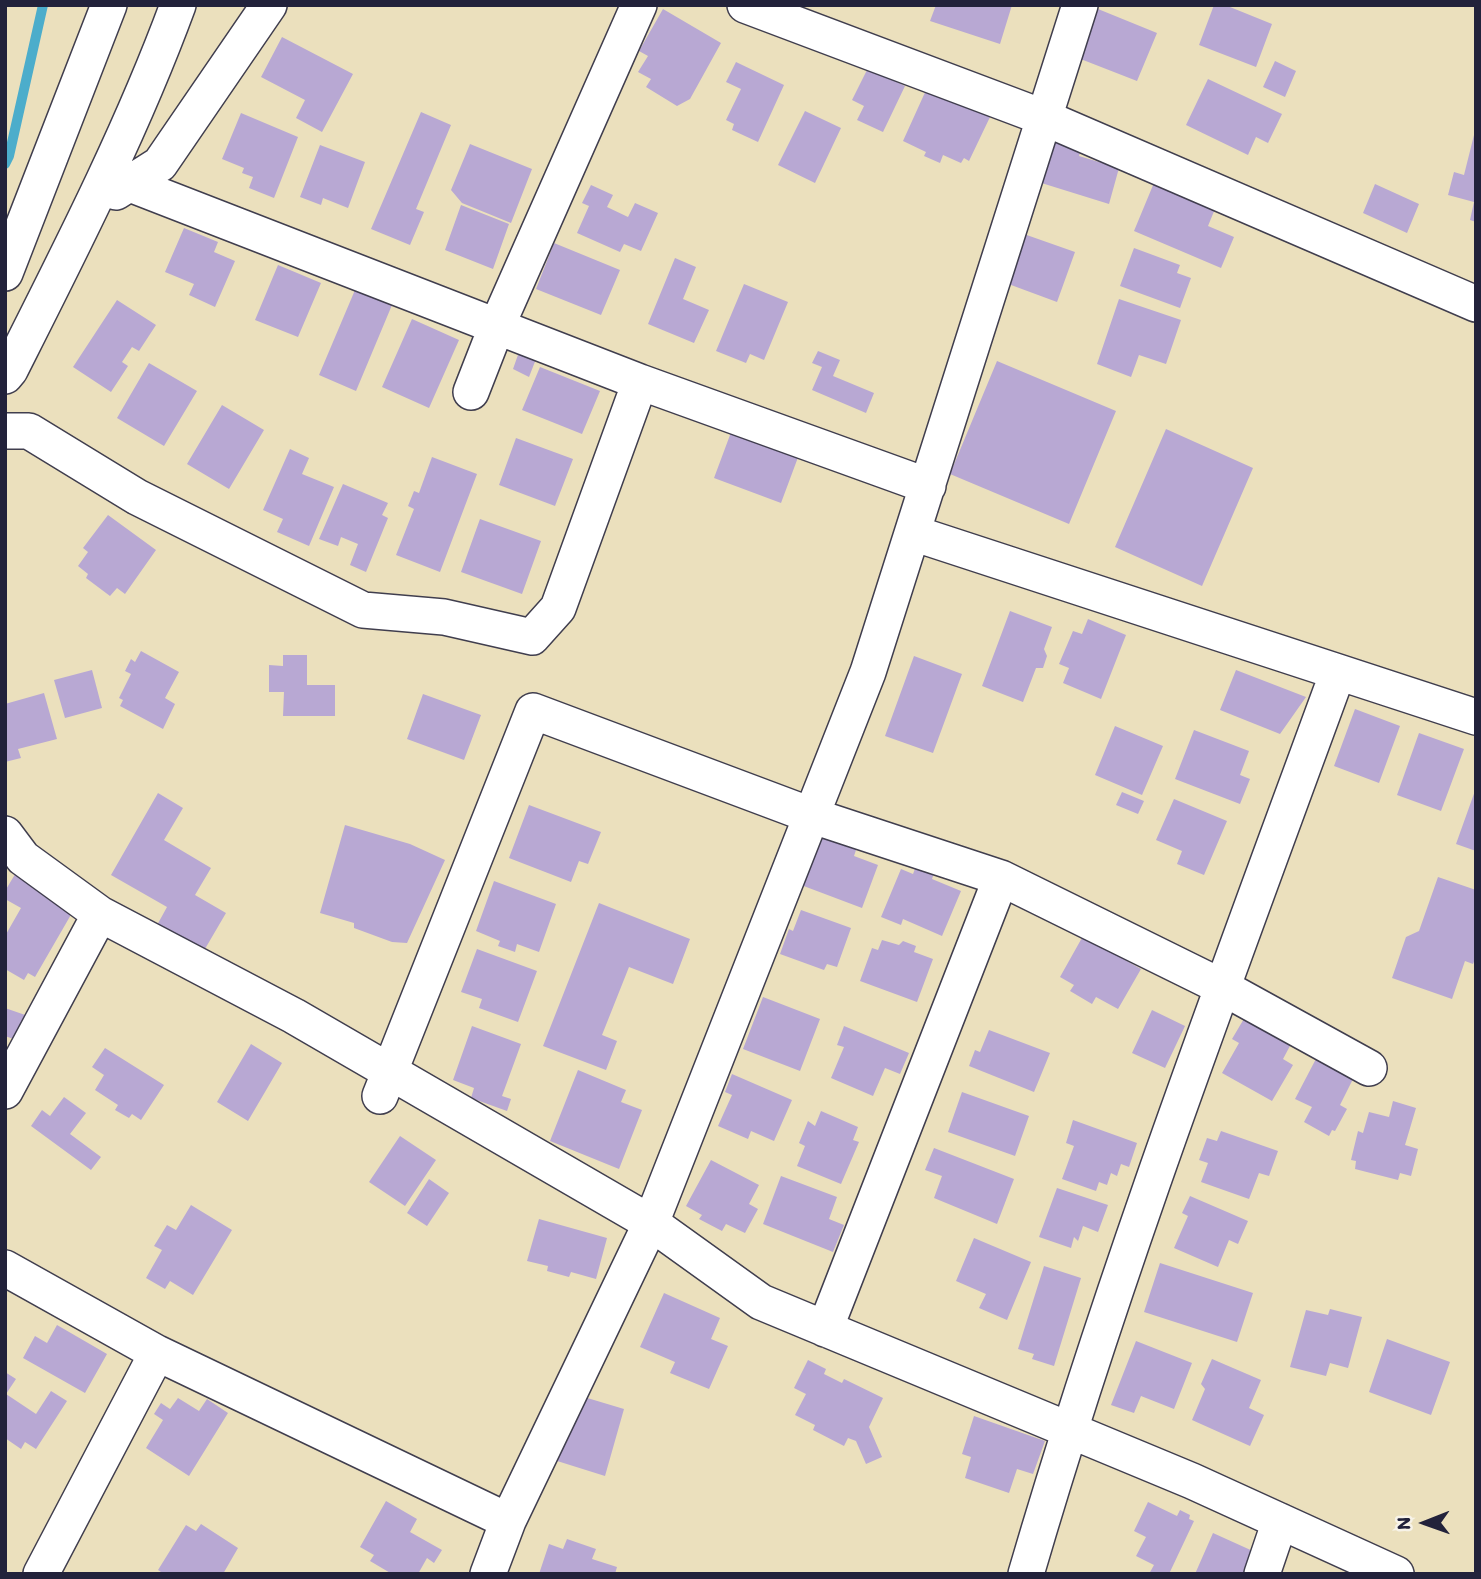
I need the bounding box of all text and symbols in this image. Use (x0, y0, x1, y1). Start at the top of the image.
north arrow (1390, 1488, 1460, 1558)
text: N (1392, 1517, 1415, 1530)

